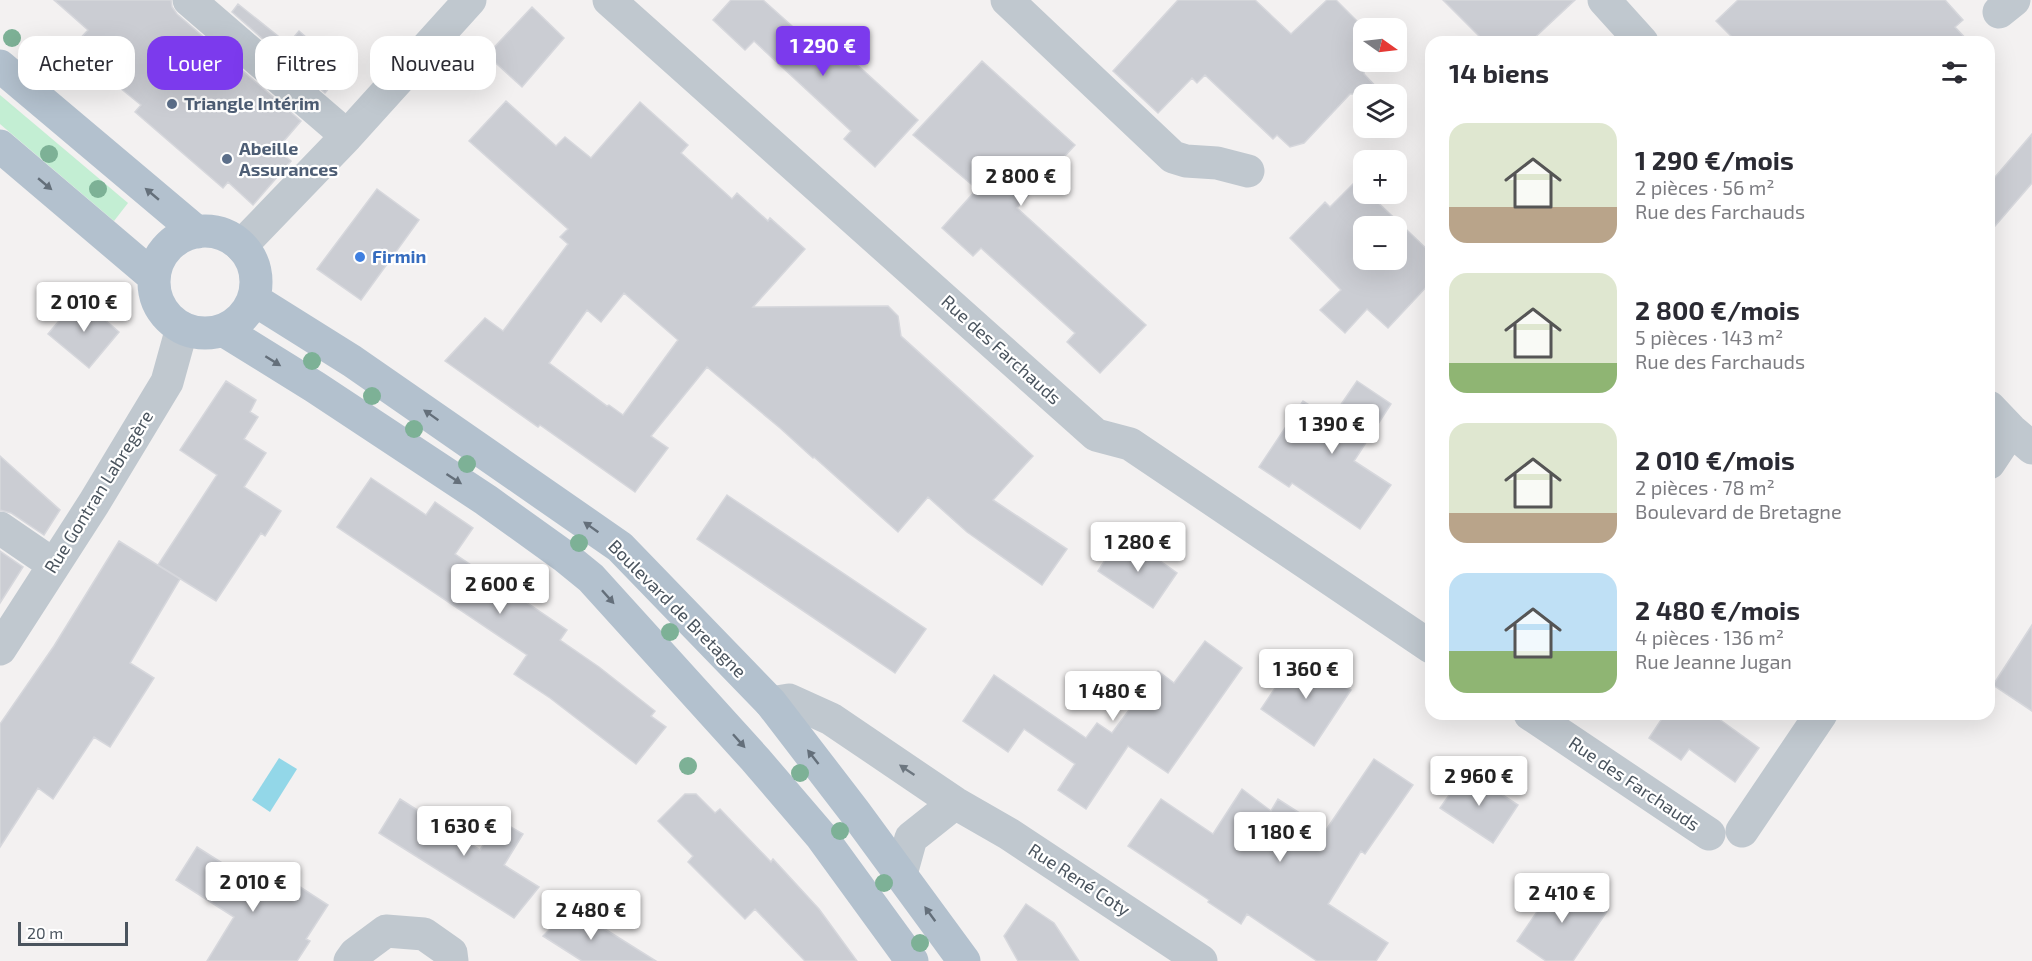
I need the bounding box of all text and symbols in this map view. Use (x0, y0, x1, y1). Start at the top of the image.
north arrow (1353, 18, 1407, 72)
map controls (1353, 18, 1407, 270)
pin: 1 290 € (768, 26, 878, 77)
text: 1 290 € (790, 33, 856, 57)
chip: Acheter (18, 36, 135, 90)
chip: Louer (147, 36, 243, 90)
chip: Filtres (255, 36, 358, 90)
chip: Nouveau (370, 36, 496, 90)
icon: filters (1938, 56, 1971, 89)
text: 14 biens (1449, 57, 1549, 88)
button: layers (1353, 84, 1407, 138)
place label: Triangle Intérim (184, 92, 320, 114)
marker: Triangle Intérim (165, 97, 179, 111)
place label: Abeille Assurances (239, 137, 338, 180)
text: 1 290 €/mois (1635, 144, 1794, 175)
icon: home (1497, 147, 1569, 219)
button: + (1353, 150, 1407, 204)
marker: Abeille Assurances (220, 152, 234, 166)
pin: 2 800 € (966, 156, 1076, 207)
text: 2 800 € (986, 163, 1056, 187)
text: 2 pièces · 56 m² (1635, 175, 1775, 199)
one-way arrow (37, 177, 53, 190)
one-way arrow (144, 188, 160, 201)
text: Rue des Farchauds (1635, 199, 1805, 223)
button: − (1353, 216, 1407, 270)
place label: Firmin (372, 245, 426, 267)
marker: Firmin (353, 250, 367, 264)
pin: 2 010 € (29, 282, 139, 333)
text: 2 010 € (51, 289, 117, 313)
street label: Rue des Farchauds (937, 290, 1066, 409)
text: 2 800 €/mois (1635, 294, 1800, 325)
icon: home (1497, 297, 1569, 369)
text: 5 pièces · 143 m² (1635, 325, 1783, 349)
text: Rue des Farchauds (1635, 349, 1805, 373)
one-way arrow (265, 355, 281, 366)
pin: 1 390 € (1277, 404, 1387, 455)
street label: Rue Gontran Labregère (39, 406, 157, 577)
one-way arrow (423, 410, 439, 421)
text: 1 390 € (1299, 411, 1365, 435)
text: 2 010 €/mois (1635, 444, 1795, 475)
icon: home (1497, 447, 1569, 519)
one-way arrow (445, 473, 461, 485)
text: 2 pièces · 78 m² (1635, 475, 1775, 499)
text: Boulevard de Bretagne (1635, 499, 1842, 523)
one-way arrow (583, 521, 599, 533)
pin: 1 280 € (1083, 522, 1193, 573)
text: 1 280 € (1105, 529, 1171, 553)
street label: Boulevard de Bretagne (604, 535, 751, 682)
pin: 2 600 € (445, 564, 555, 615)
text: 2 600 € (465, 571, 535, 595)
one-way arrow (601, 589, 614, 604)
text: 2 480 €/mois (1635, 594, 1800, 625)
icon: home (1497, 597, 1569, 669)
text: 4 pièces · 136 m² (1635, 625, 1784, 649)
pin: 1 360 € (1251, 649, 1361, 700)
text: Rue Jeanne Jugan (1635, 649, 1792, 673)
text: 1 360 € (1273, 656, 1339, 680)
pin: 1 480 € (1058, 671, 1168, 722)
text: 1 480 € (1079, 678, 1147, 702)
street label: Rue des Farchauds (1565, 731, 1704, 835)
one-way arrow (732, 733, 745, 748)
one-way arrow (807, 750, 819, 765)
pin: 2 960 € (1424, 756, 1534, 807)
text: 2 960 € (1444, 763, 1514, 787)
one-way arrow (899, 765, 915, 776)
pin: 1 630 € (409, 806, 519, 857)
pin: 1 180 € (1225, 812, 1335, 863)
text: 1 630 € (431, 813, 497, 837)
text: 1 180 € (1248, 819, 1312, 843)
street label: Rue René Coty (1025, 838, 1135, 920)
pin: 2 010 € (198, 862, 308, 913)
text: 2 010 € (220, 869, 286, 893)
pin: 2 410 € (1507, 873, 1617, 924)
text: 2 410 € (1528, 880, 1596, 904)
pin: 2 480 € (536, 890, 646, 941)
text: 2 480 € (556, 897, 626, 921)
one-way arrow (924, 906, 936, 921)
scale bar (18, 919, 128, 946)
text: 20 m (27, 923, 63, 942)

